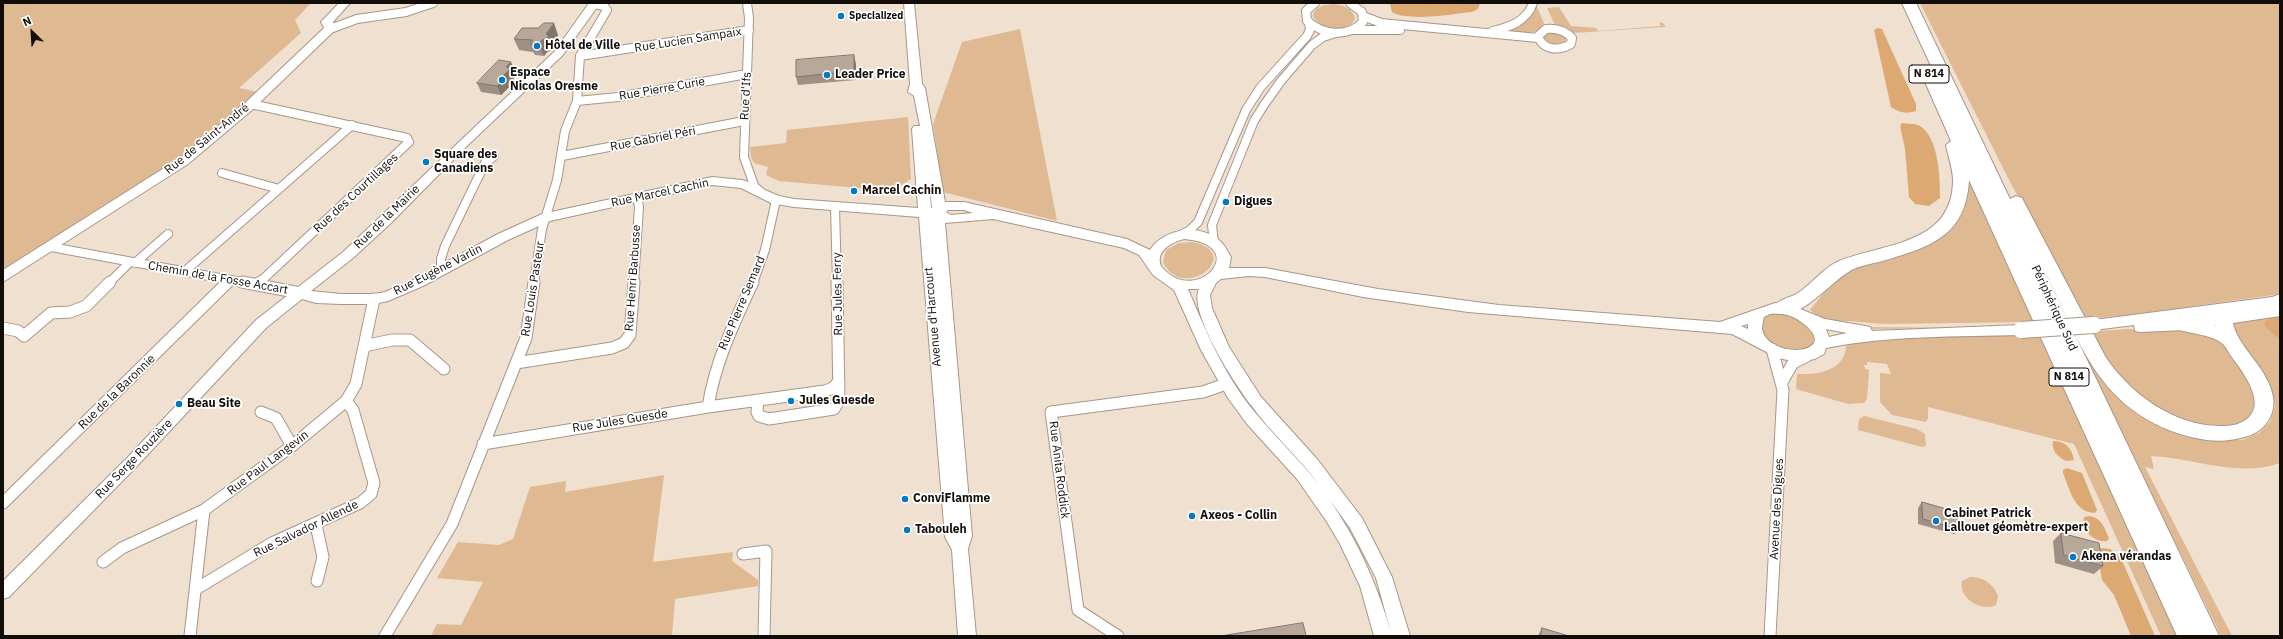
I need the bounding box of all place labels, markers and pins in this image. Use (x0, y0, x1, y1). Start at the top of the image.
place label: Specialized (849, 10, 903, 22)
marker: Specialized (836, 11, 846, 21)
place label: Hôtel de Ville (545, 39, 620, 53)
marker: Hôtel de Ville (532, 41, 542, 51)
place label: Espace Nicolas Oresme (510, 66, 598, 94)
place label: Leader Price (835, 68, 905, 82)
marker: Leader Price (822, 70, 832, 80)
marker: Espace Nicolas Oresme (497, 75, 507, 85)
place label: Square des Canadiens (434, 148, 497, 176)
marker: Square des Canadiens (421, 157, 431, 167)
place label: Marcel Cachin (862, 184, 941, 198)
marker: Marcel Cachin (849, 186, 859, 196)
place label: Digues (1234, 195, 1272, 209)
marker: Digues (1221, 197, 1231, 207)
place label: Jules Guesde (799, 394, 875, 408)
marker: Jules Guesde (786, 396, 796, 406)
place label: Beau Site (187, 397, 241, 411)
marker: Beau Site (174, 399, 184, 409)
place label: ConviFlamme (913, 492, 990, 506)
marker: ConviFlamme (900, 494, 910, 504)
place label: Cabinet Patrick Lallouet géomètre-expert (1944, 507, 2088, 535)
place label: Axeos - Collin (1200, 509, 1277, 523)
marker: Axeos - Collin (1187, 511, 1197, 521)
marker: Cabinet Patrick Lallouet géomètre-expert (1931, 516, 1941, 526)
place label: Tabouleh (915, 523, 967, 537)
marker: Tabouleh (902, 525, 912, 535)
place label: Akena vérandas (2081, 550, 2171, 564)
marker: Akena vérandas (2068, 552, 2078, 562)

